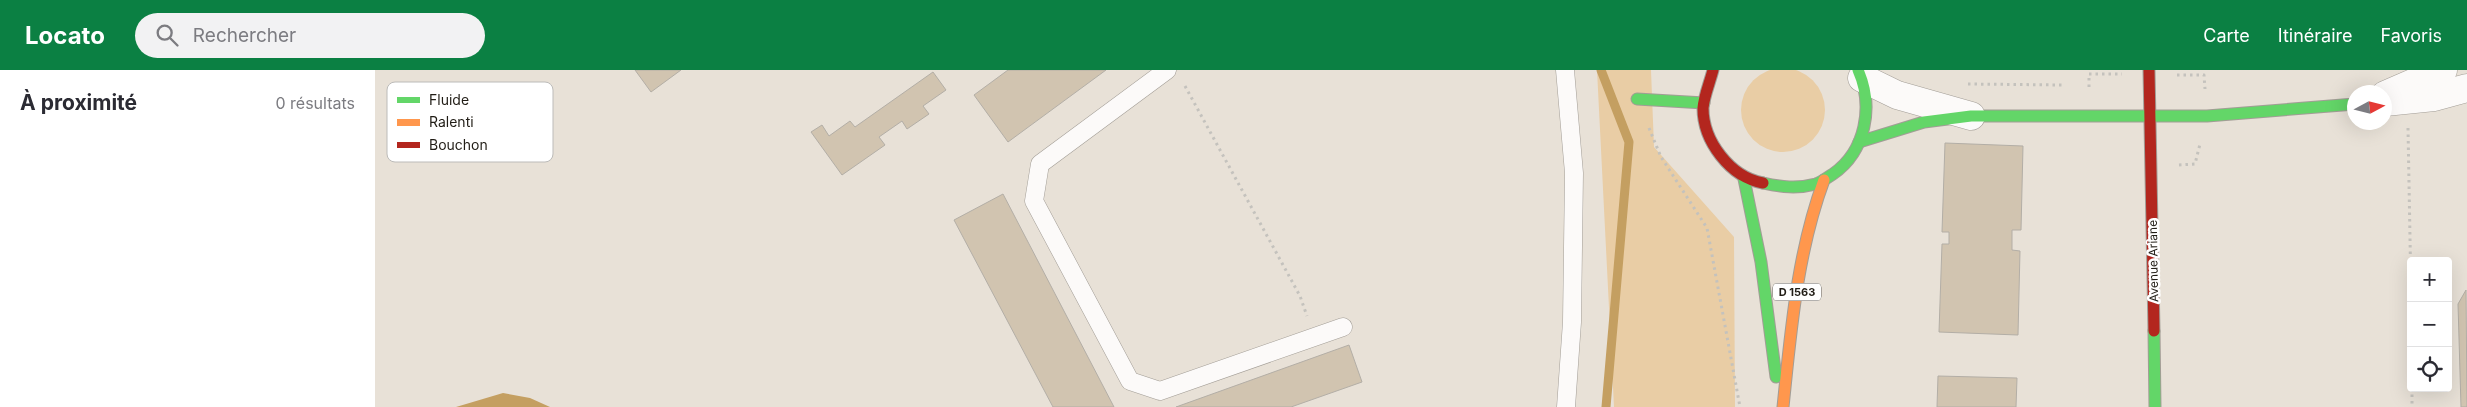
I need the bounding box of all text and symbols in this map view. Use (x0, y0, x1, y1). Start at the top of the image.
search box (135, 13, 485, 58)
text: Locato (25, 21, 105, 50)
icon: search (153, 21, 181, 49)
text: Rechercher (193, 24, 296, 47)
text: Carte (2203, 25, 2250, 46)
text: Itinéraire (2278, 25, 2352, 46)
text: Favoris (2380, 25, 2442, 46)
legend (387, 82, 553, 162)
north arrow (2347, 85, 2392, 130)
text: À proximité (20, 90, 137, 115)
text: Fluide (429, 91, 469, 108)
text: 0 résultats (275, 93, 355, 113)
text: Ralenti (429, 113, 474, 130)
text: Bouchon (429, 136, 488, 153)
street label: Avenue Ariane (2145, 220, 2161, 302)
map controls (2407, 257, 2452, 392)
button: + (2407, 257, 2452, 302)
road number: D 1563 (1773, 283, 1821, 300)
button: − (2407, 302, 2452, 347)
button: locate (2407, 347, 2452, 392)

